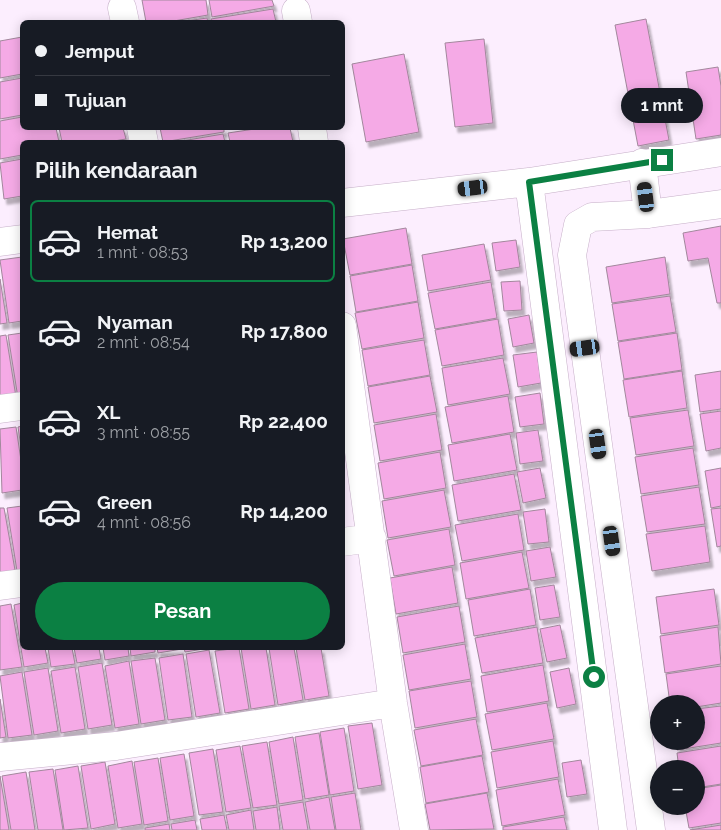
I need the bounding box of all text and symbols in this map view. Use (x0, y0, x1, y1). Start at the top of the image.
text: Jemput (65, 40, 134, 62)
callout: 1 mnt (621, 88, 703, 122)
text: Tujuan (65, 89, 126, 111)
text: 1 mnt (641, 96, 683, 115)
route end (651, 149, 673, 171)
text: Pilih kendaraan (35, 157, 197, 183)
car (457, 179, 488, 197)
car (636, 181, 655, 213)
icon: car (37, 219, 82, 264)
text: Hemat (97, 221, 158, 243)
text: Rp 13,200 (240, 230, 328, 252)
text: 1 mnt · 08:53 (97, 243, 188, 262)
icon: car (37, 309, 82, 354)
text: Nyaman (97, 311, 173, 333)
text: Rp 17,800 (241, 320, 328, 342)
text: 2 mnt · 08:54 (97, 333, 190, 352)
car (569, 338, 600, 358)
icon: car (37, 399, 82, 444)
text: XL (97, 401, 120, 423)
text: Rp 22,400 (239, 410, 328, 432)
text: 3 mnt · 08:55 (97, 423, 190, 442)
car (588, 428, 607, 460)
icon: car (37, 489, 82, 534)
text: Green (97, 491, 152, 513)
text: Rp 14,200 (240, 500, 328, 522)
text: 4 mnt · 08:56 (97, 513, 191, 532)
car (602, 525, 621, 557)
button: Pesan (35, 582, 330, 640)
route start (583, 666, 605, 688)
map controls (650, 695, 705, 815)
button: + (650, 695, 705, 750)
button: − (650, 760, 705, 815)

